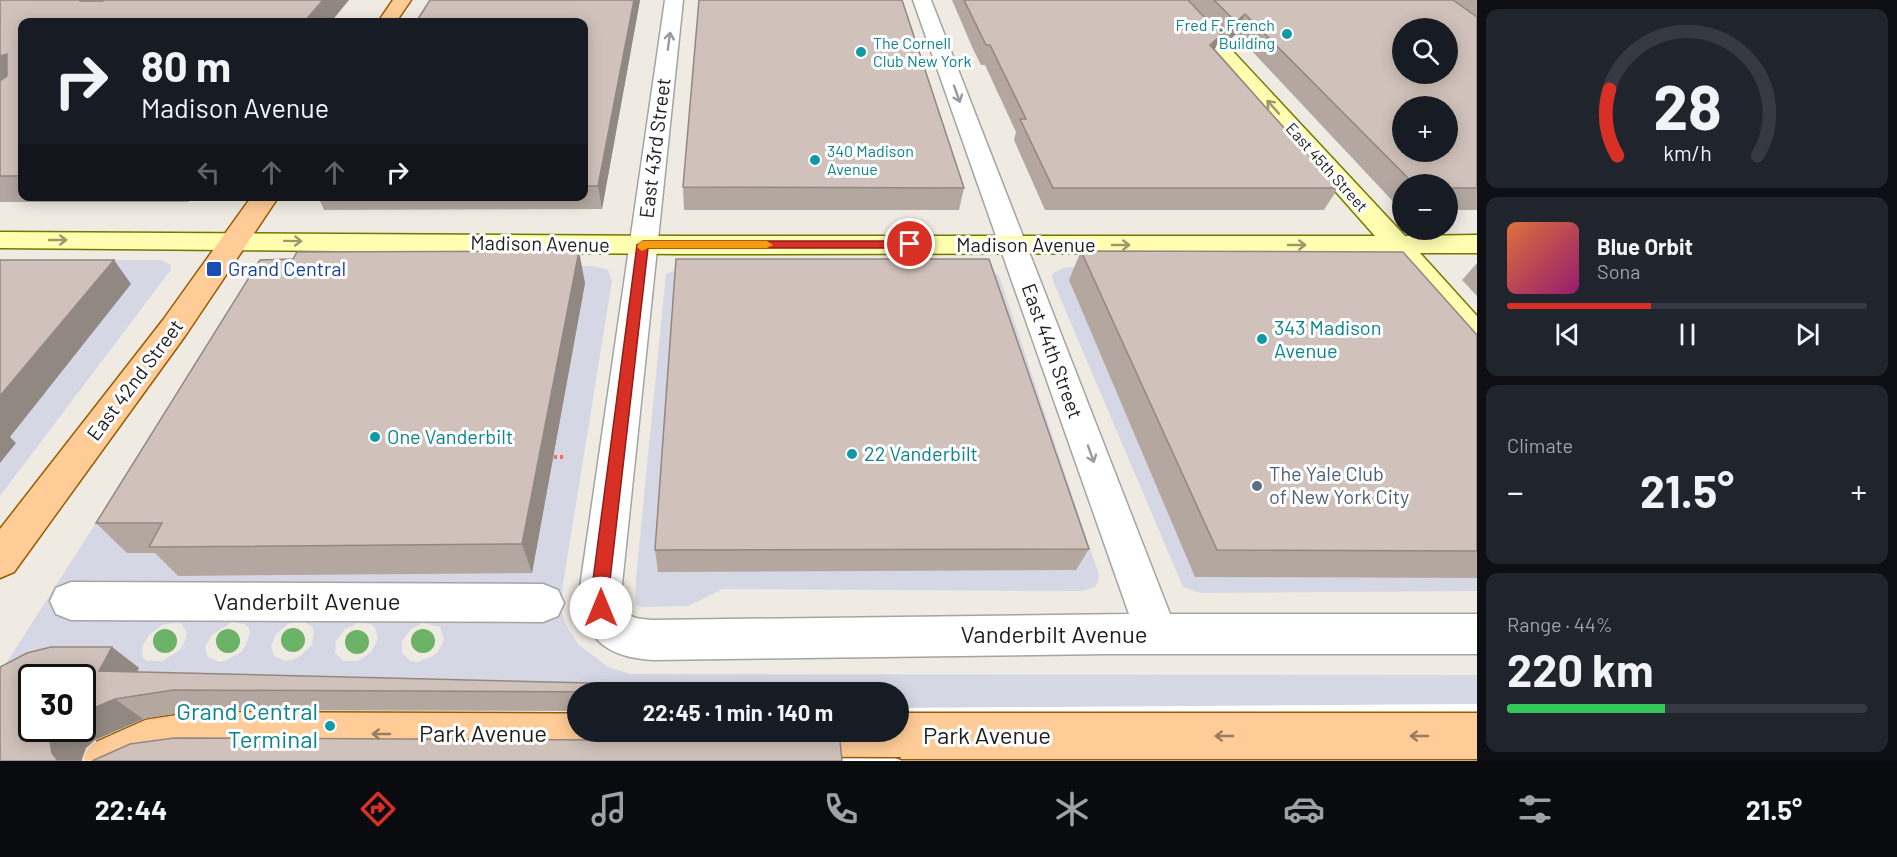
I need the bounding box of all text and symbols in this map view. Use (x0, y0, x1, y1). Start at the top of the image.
place label: Fred F. French Building (1176, 15, 1275, 52)
map controls (1392, 18, 1458, 240)
button: search (1392, 18, 1458, 84)
marker: Fred F. French Building (1280, 27, 1294, 41)
one-way arrow (663, 31, 674, 51)
place label: The Cornell Club New York (873, 33, 971, 70)
text: 80 m (141, 40, 231, 90)
icon: right (42, 42, 120, 120)
marker: The Cornell Club New York (854, 45, 868, 59)
text: 28 (1653, 68, 1721, 142)
street label: East 43rd Street (633, 76, 675, 219)
one-way arrow (952, 84, 963, 103)
text: Madison Avenue (141, 91, 329, 123)
button: + (1392, 96, 1458, 162)
one-way arrow (1266, 100, 1280, 115)
street label: East 45th Street (1283, 118, 1372, 215)
text: km/h (1663, 140, 1711, 165)
place label: 340 Madison Avenue (827, 141, 914, 178)
marker: 340 Madison Avenue (808, 153, 822, 167)
icon: left (192, 156, 225, 189)
icon: ahead (255, 156, 288, 189)
icon: ahead (318, 156, 351, 189)
icon: right (381, 156, 414, 189)
button: − (1392, 174, 1458, 240)
pin (884, 218, 935, 269)
icon: arrive (893, 227, 926, 260)
street label: Madison Avenue (470, 230, 610, 256)
street label: Madison Avenue (956, 232, 1096, 256)
text: Blue Orbit (1597, 233, 1693, 259)
one-way arrow (48, 234, 68, 246)
one-way arrow (283, 235, 303, 247)
one-way arrow (1111, 239, 1131, 251)
one-way arrow (1286, 239, 1306, 251)
place label: Grand Central (228, 256, 346, 280)
text: Sona (1597, 259, 1641, 283)
marker: Grand Central (205, 260, 223, 278)
street label: East 44th Street (1017, 280, 1088, 421)
street label: East 42nd Street (81, 314, 187, 445)
place label: 343 Madison Avenue (1274, 315, 1381, 362)
icon: previous (1551, 318, 1584, 351)
icon: pause (1671, 318, 1704, 351)
icon: next (1791, 318, 1824, 351)
marker: 343 Madison Avenue (1255, 332, 1269, 346)
place label: One Vanderbilt (387, 424, 513, 448)
marker: One Vanderbilt (368, 430, 382, 444)
text: Climate (1507, 433, 1573, 457)
place label: 22 Vanderbilt (864, 441, 978, 465)
one-way arrow (1086, 444, 1097, 463)
marker: 22 Vanderbilt (845, 447, 859, 461)
place label: The Yale Club of New York City (1269, 461, 1409, 508)
text: 21.5° (1640, 463, 1734, 517)
text: − (1507, 471, 1524, 511)
text: + (1851, 471, 1867, 511)
marker: The Yale Club of New York City (1250, 479, 1264, 493)
position arrow (569, 576, 633, 640)
street label: Vanderbilt Avenue (213, 586, 401, 615)
text: Range · 44% (1507, 612, 1613, 636)
street label: Vanderbilt Avenue (960, 619, 1148, 648)
text: 220 km (1507, 642, 1654, 696)
speed limit sign: 30 (18, 664, 96, 742)
place label: Grand Central Terminal (176, 696, 318, 753)
text: 22:45 · 1 min · 140 m (643, 699, 833, 725)
street label: Park Avenue (419, 718, 547, 747)
marker: Grand Central Terminal (323, 719, 337, 733)
street label: Park Avenue (923, 720, 1051, 749)
one-way arrow (371, 728, 391, 740)
one-way arrow (1214, 730, 1234, 742)
one-way arrow (1409, 730, 1429, 742)
icon: directions (357, 788, 399, 830)
icon: music (588, 788, 630, 830)
icon: phone (820, 788, 862, 830)
icon: climate (1051, 788, 1093, 830)
icon: car (1283, 788, 1325, 830)
icon: filters (1514, 788, 1556, 830)
text: 22:44 (95, 793, 167, 825)
text: 21.5° (1746, 793, 1802, 825)

